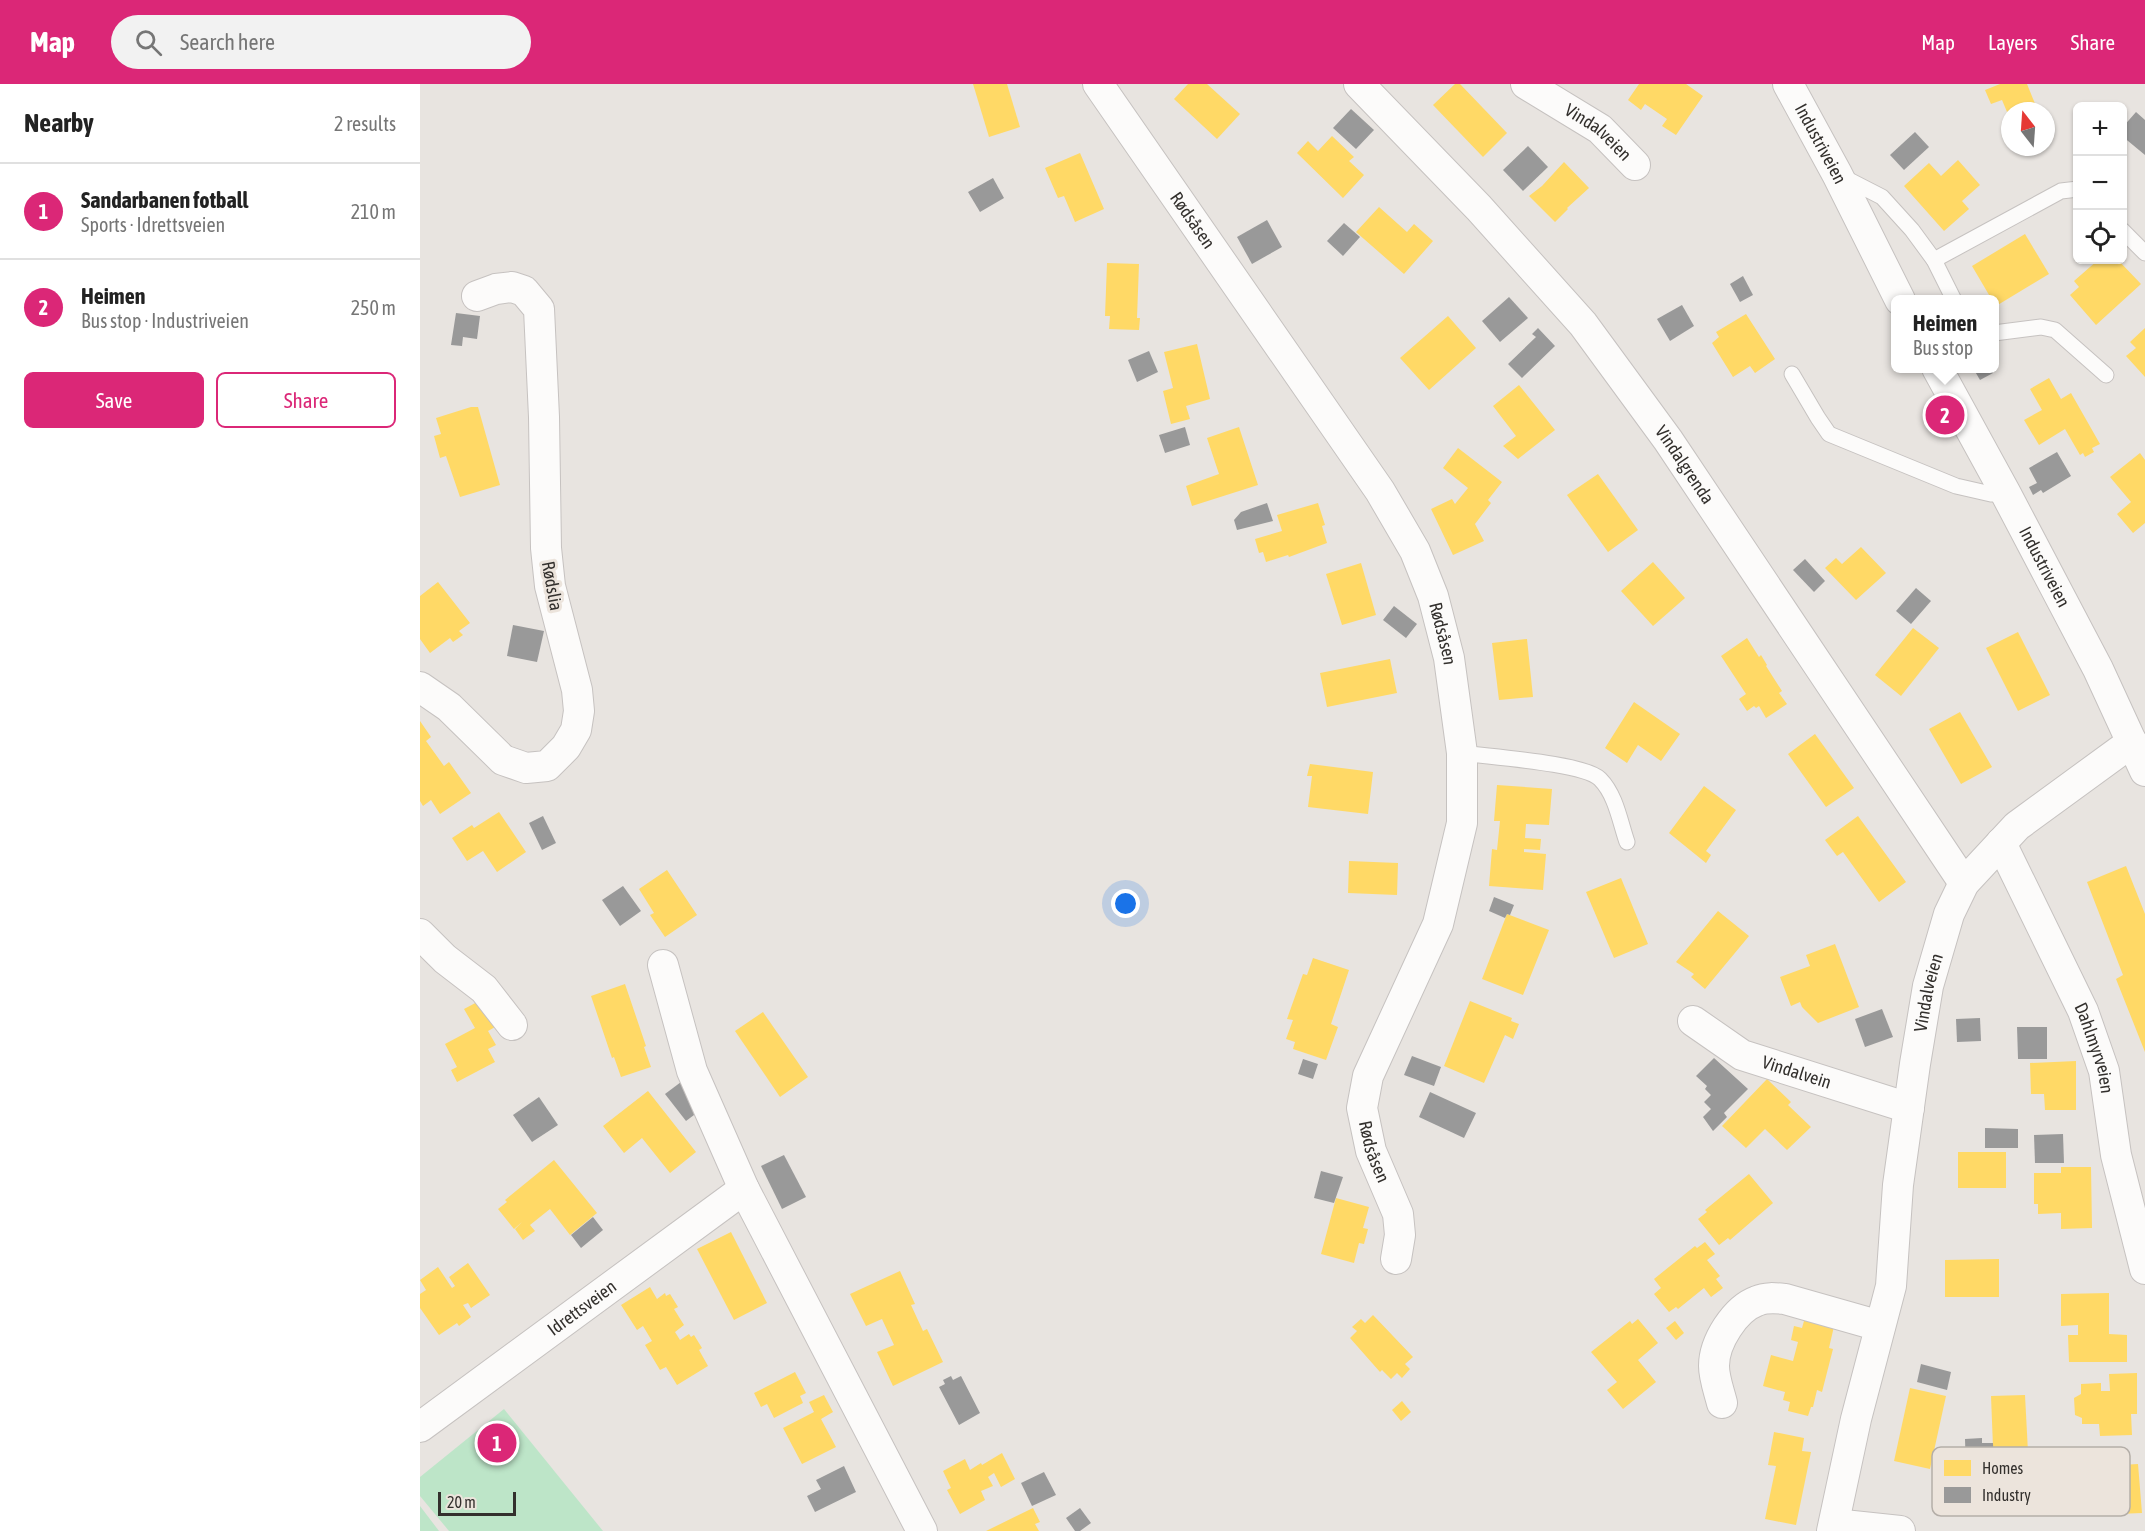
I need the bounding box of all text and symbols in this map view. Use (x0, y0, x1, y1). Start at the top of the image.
search box (111, 15, 531, 69)
text: Map (30, 26, 75, 58)
icon: search (132, 26, 165, 59)
text: Search here (180, 29, 275, 55)
text: Map (1921, 30, 1955, 54)
text: Layers (1988, 30, 2038, 54)
text: Share (2071, 30, 2115, 54)
street label: Vindalveien (1561, 99, 1636, 165)
street label: Industriveien (1791, 100, 1851, 187)
north arrow (2001, 102, 2055, 156)
map controls (2073, 102, 2127, 264)
button: + (2073, 102, 2127, 156)
text: Nearby (24, 108, 94, 138)
text: 2 results (334, 112, 396, 135)
button: − (2073, 156, 2127, 210)
text: Sandarbanen fotball (81, 187, 248, 213)
street label: Rødsåsen (1166, 188, 1220, 252)
text: 1 (39, 200, 48, 223)
text: 210 m (351, 200, 396, 223)
button: locate (2073, 210, 2127, 264)
text: Sports · Idrettsveien (81, 213, 225, 236)
text: Heimen (81, 283, 145, 309)
popup (1891, 295, 1999, 373)
text: 2 (39, 296, 48, 319)
text: 250 m (351, 296, 396, 319)
text: Bus stop · Industriveien (81, 309, 249, 332)
text: Heimen (1913, 310, 1977, 336)
text: Bus stop (1913, 336, 1973, 359)
button: Save (24, 372, 204, 428)
button: Share (216, 372, 396, 428)
pin: 2 (1926, 392, 1964, 438)
street label: Vindalgrenda (1651, 421, 1719, 508)
street label: Industriveien (2015, 523, 2075, 611)
street label: Rødslia (538, 560, 567, 612)
street label: Rødsåsen (1425, 600, 1461, 666)
your location (1111, 889, 1140, 918)
street label: Vindalveien (1910, 951, 1947, 1033)
street label: Dahlmyrveien (2070, 999, 2118, 1095)
street label: Vindalvein (1760, 1051, 1834, 1093)
street label: Rødsåsen (1355, 1119, 1394, 1186)
street label: Idrettsveien (543, 1275, 620, 1340)
pin: 1 (478, 1420, 517, 1466)
legend (1932, 1447, 2130, 1516)
text: Homes (1982, 1459, 2024, 1477)
text: Industry (1982, 1486, 2031, 1505)
scale bar (438, 1489, 516, 1516)
text: 20 m (447, 1493, 476, 1511)

